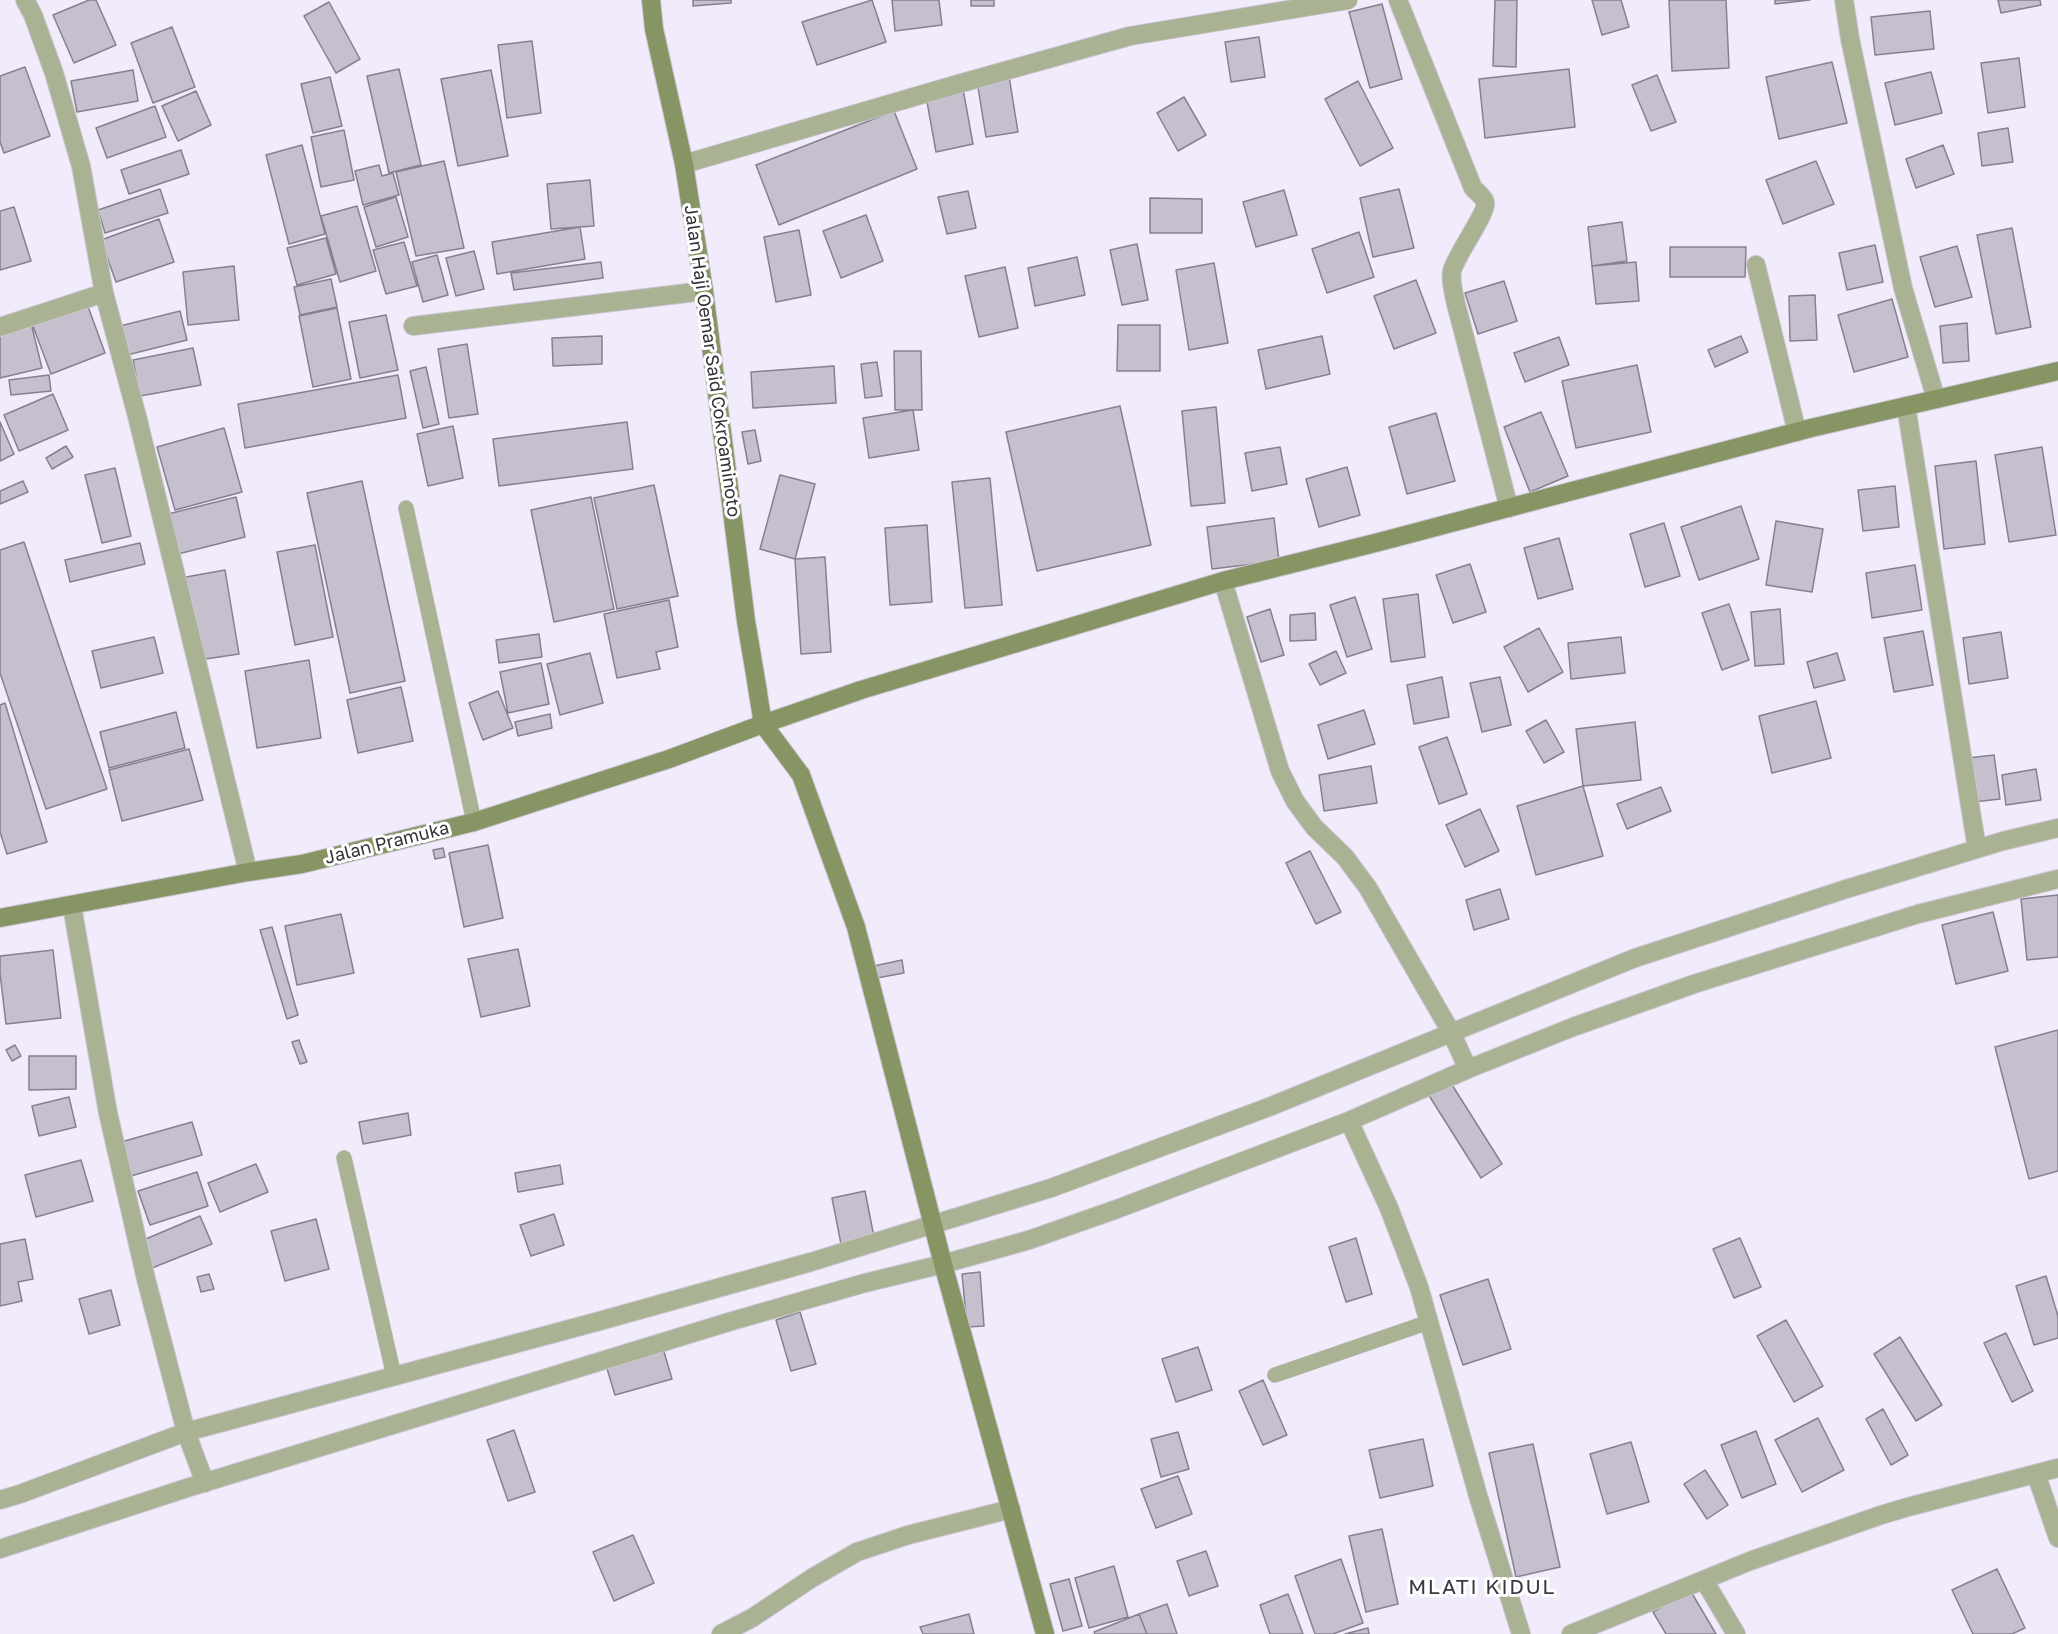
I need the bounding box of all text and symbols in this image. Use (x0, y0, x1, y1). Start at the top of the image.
street label: Jalan Haji Oemar Said Cokroaminoto (679, 204, 745, 518)
street label: Jalan Pramuka (323, 817, 451, 869)
district label: MLATI KIDUL (1408, 1574, 1556, 1600)

